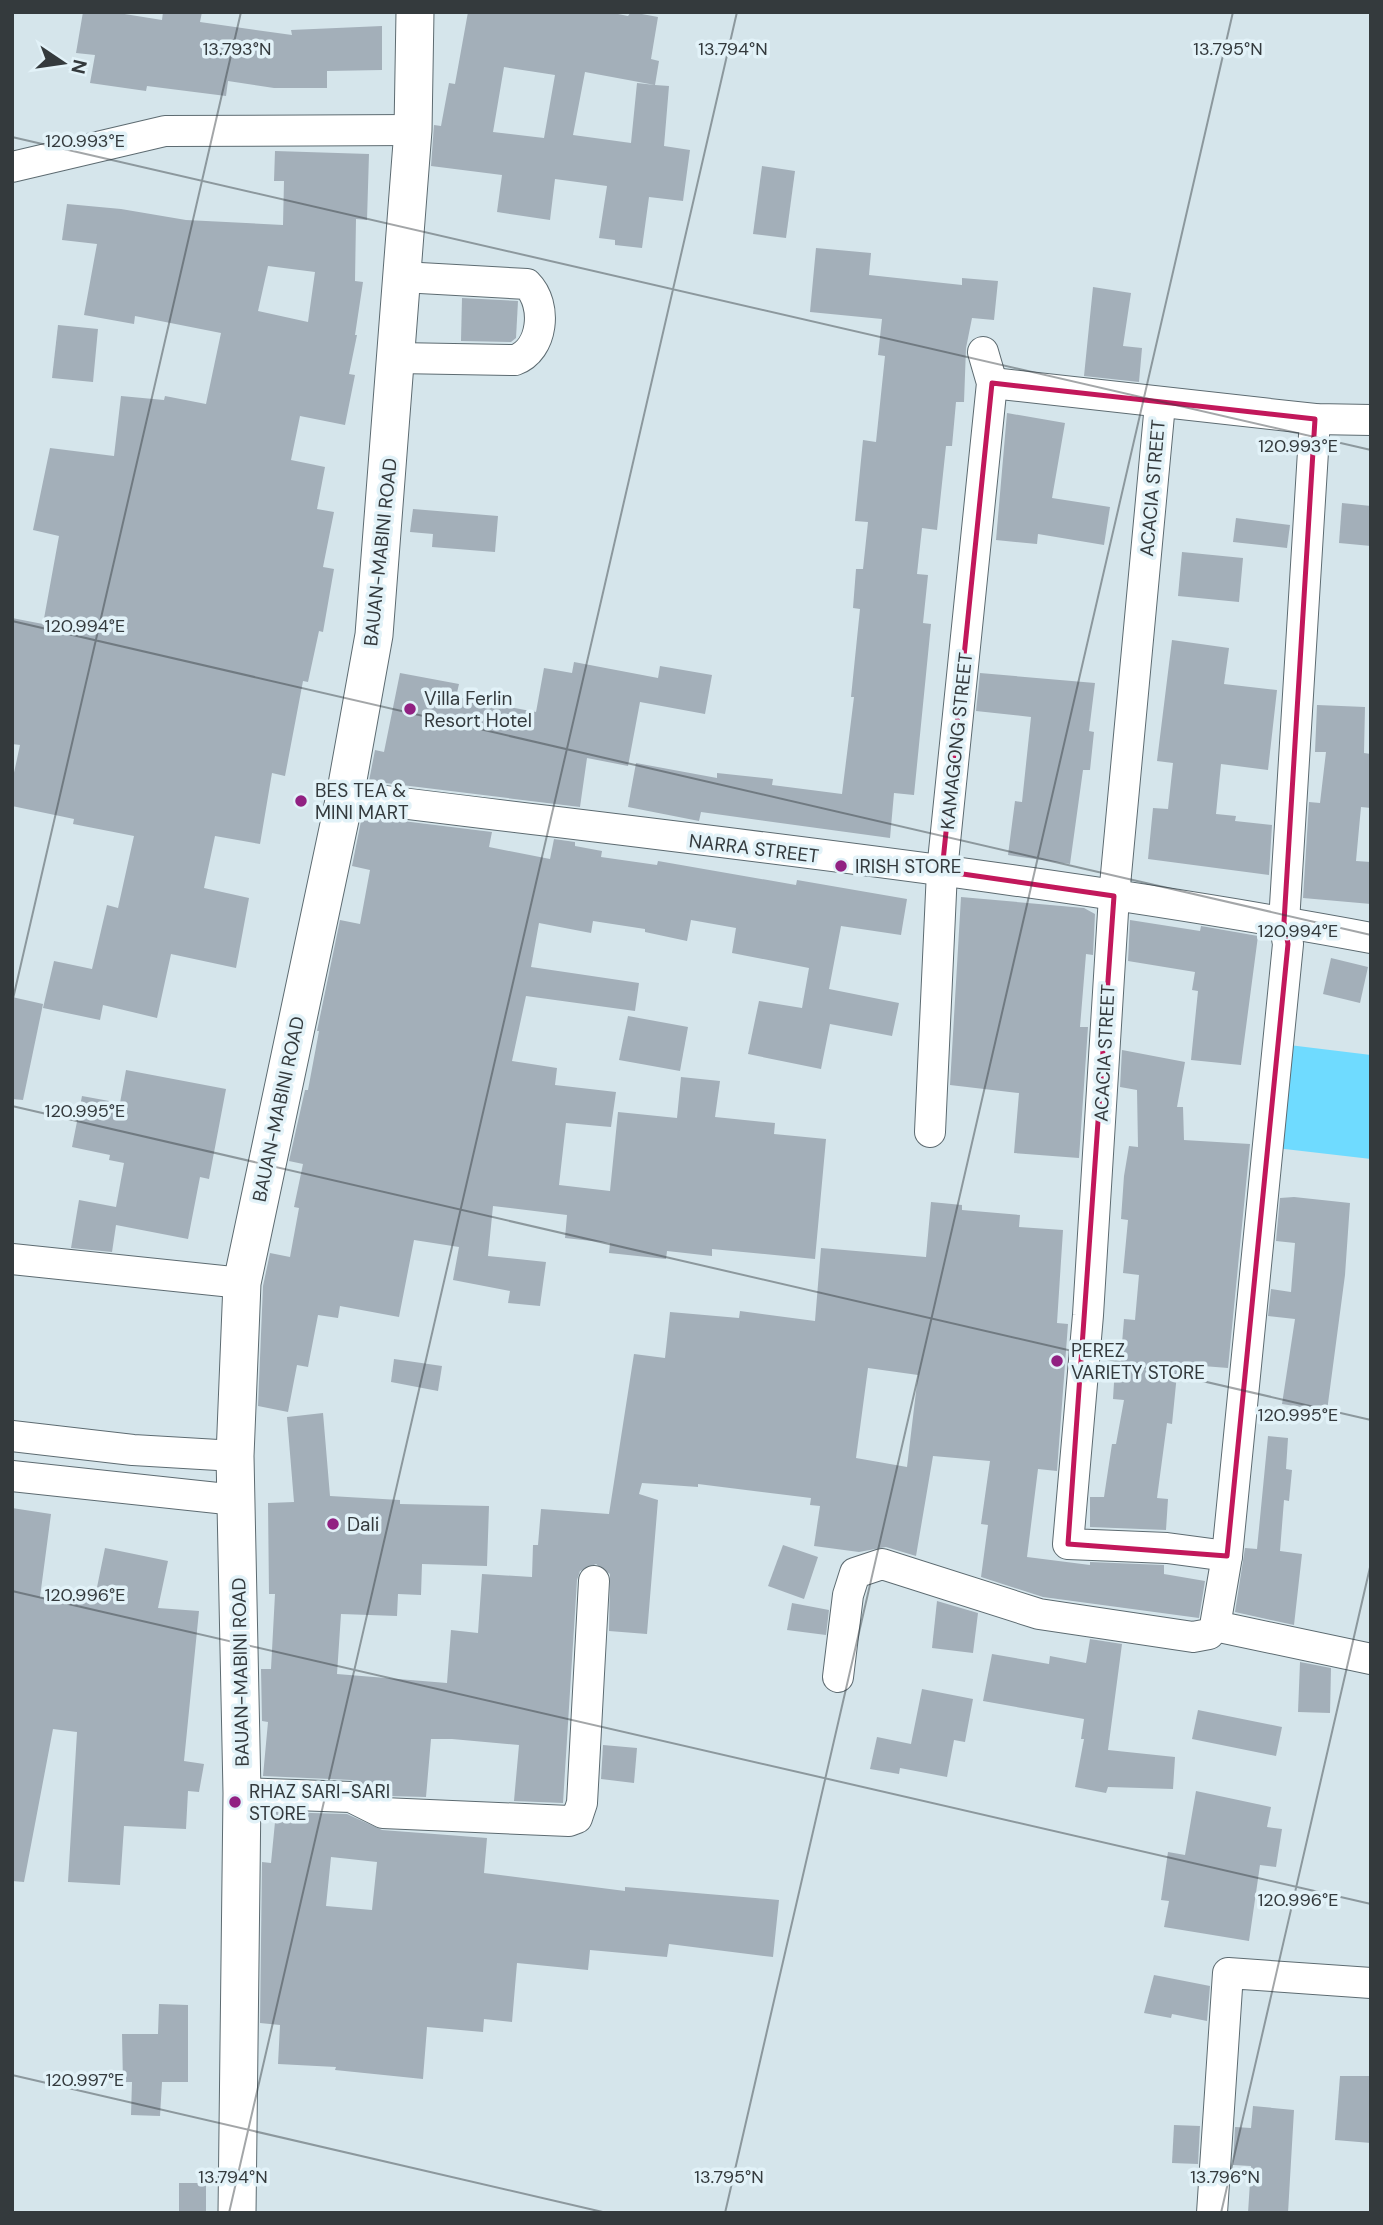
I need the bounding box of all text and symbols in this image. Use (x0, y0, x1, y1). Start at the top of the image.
north arrow (28, 28, 98, 98)
text: 13.793°N (203, 37, 271, 61)
text: 13.794°N (698, 37, 768, 61)
text: 13.795°N (1193, 37, 1263, 61)
text: N (65, 57, 93, 76)
text: 120.993°E (45, 129, 125, 153)
street label: ACACIA STREET (1134, 418, 1171, 558)
text: 120.993°E (1258, 434, 1338, 458)
street label: BAUAN-MABINI ROAD (358, 457, 403, 647)
text: 120.994°E (45, 614, 125, 638)
street label: KAMAGONG STREET (935, 651, 978, 831)
place label: Villa Ferlin Resort Hotel (424, 686, 532, 733)
marker: Villa Ferlin Resort Hotel (402, 701, 418, 717)
place label: BES TEA & MINI MART (315, 778, 409, 825)
marker: BES TEA & MINI MART (293, 793, 309, 809)
street label: NARRA STREET (688, 828, 821, 869)
place label: IRISH STORE (855, 854, 962, 879)
marker: IRISH STORE (833, 858, 849, 874)
text: 120.994°E (1258, 919, 1338, 943)
street label: ACACIA STREET (1088, 983, 1121, 1122)
street label: BAUAN-MABINI ROAD (247, 1014, 310, 1204)
text: 120.995°E (45, 1099, 125, 1123)
place label: PEREZ VARIETY STORE (1071, 1338, 1205, 1385)
marker: PEREZ VARIETY STORE (1049, 1353, 1065, 1369)
text: 120.995°E (1258, 1403, 1338, 1427)
place label: Dali (347, 1512, 379, 1537)
marker: Dali (325, 1516, 341, 1532)
street label: BAUAN-MABINI ROAD (226, 1577, 255, 1767)
text: 120.996°E (45, 1583, 125, 1607)
place label: RHAZ SARI-SARI STORE (249, 1779, 390, 1826)
marker: RHAZ SARI-SARI STORE (227, 1794, 243, 1810)
text: 120.996°E (1258, 1888, 1338, 1912)
text: 120.997°E (46, 2068, 124, 2092)
text: 13.794°N (198, 2165, 268, 2189)
text: 13.795°N (694, 2165, 764, 2189)
text: 13.796°N (1190, 2165, 1260, 2189)

